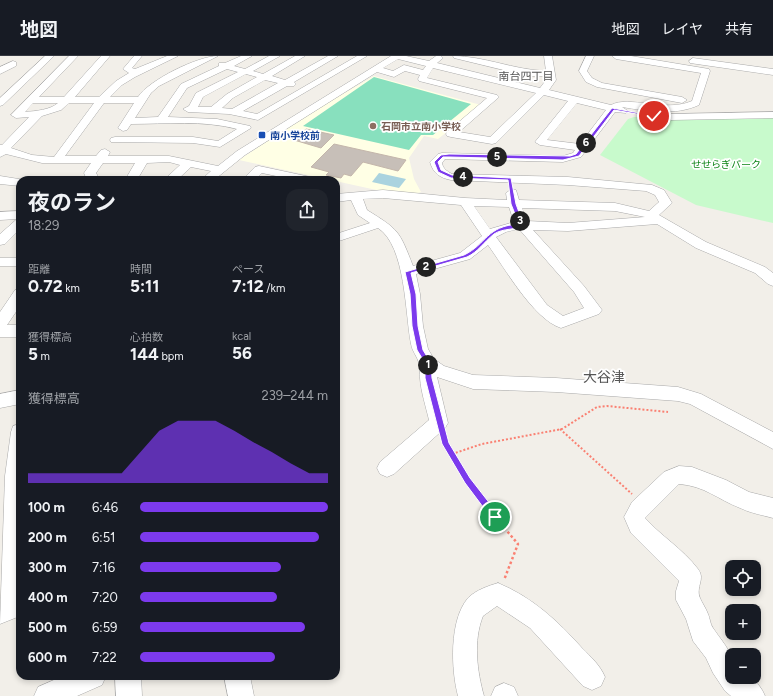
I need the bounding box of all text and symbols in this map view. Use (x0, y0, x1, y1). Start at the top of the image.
text: 地図 (20, 18, 58, 41)
text: 地図 (611, 21, 639, 38)
text: レイヤ (661, 21, 703, 38)
text: 共有 (725, 21, 753, 38)
district label: 南台四丁目 (499, 70, 554, 83)
pin (637, 99, 671, 133)
icon: check (643, 105, 665, 127)
place label: 石岡市立南小学校 (381, 120, 461, 133)
marker: 石岡市立南小学校 (368, 121, 378, 131)
place label: 南小学校前 (270, 129, 320, 142)
marker: 南小学校前 (257, 130, 267, 140)
pin: 6 (576, 133, 596, 153)
text: 6 (583, 136, 589, 149)
pin: 5 (487, 147, 507, 167)
text: 5 (494, 150, 500, 163)
park label: せせらぎパーク (691, 158, 761, 171)
pin: 4 (453, 167, 473, 187)
text: 4 (460, 170, 466, 183)
text: 夜のラン (28, 189, 116, 216)
button: share (286, 189, 328, 231)
pin: 3 (510, 211, 530, 231)
text: 3 (517, 214, 523, 227)
text: 18:29 (28, 218, 59, 233)
pin: 2 (416, 257, 436, 277)
text: 2 (423, 260, 429, 273)
text: 距離 (28, 263, 50, 276)
text: 時間 (130, 263, 152, 276)
text: ペース (232, 263, 264, 276)
text: 0.72 (28, 276, 63, 296)
text: 5:11 (130, 276, 159, 296)
text: 7:12 (232, 276, 264, 296)
text: km (63, 282, 80, 295)
text: /km (264, 282, 285, 295)
text: kcal (232, 330, 251, 343)
text: 獲得標高 (28, 331, 72, 344)
text: 心拍数 (130, 331, 163, 344)
text: 56 (232, 343, 252, 363)
text: 5 (28, 344, 38, 364)
text: 144 (130, 344, 159, 364)
text: m (38, 350, 50, 363)
text: bpm (159, 350, 184, 363)
pin: 1 (418, 355, 438, 375)
text: 1 (426, 358, 430, 371)
district label: 大谷津 (583, 369, 625, 386)
text: 239–244 m (261, 388, 328, 403)
text: 獲得標高 (28, 391, 80, 406)
text: 100 m (28, 500, 65, 515)
text: 6:46 (92, 500, 118, 515)
pin (478, 500, 512, 534)
icon: arrive (484, 506, 506, 528)
text: 200 m (28, 530, 67, 545)
text: 6:51 (92, 530, 116, 545)
text: 300 m (28, 560, 67, 575)
text: 7:16 (92, 560, 115, 575)
map controls (725, 560, 761, 684)
button: locate (725, 560, 761, 596)
text: 400 m (28, 590, 68, 605)
text: 7:20 (92, 590, 118, 605)
button: + (725, 604, 761, 640)
text: 500 m (28, 620, 67, 635)
text: 6:59 (92, 620, 117, 635)
button: − (725, 648, 761, 684)
text: 600 m (28, 650, 67, 665)
text: 7:22 (92, 650, 117, 665)

